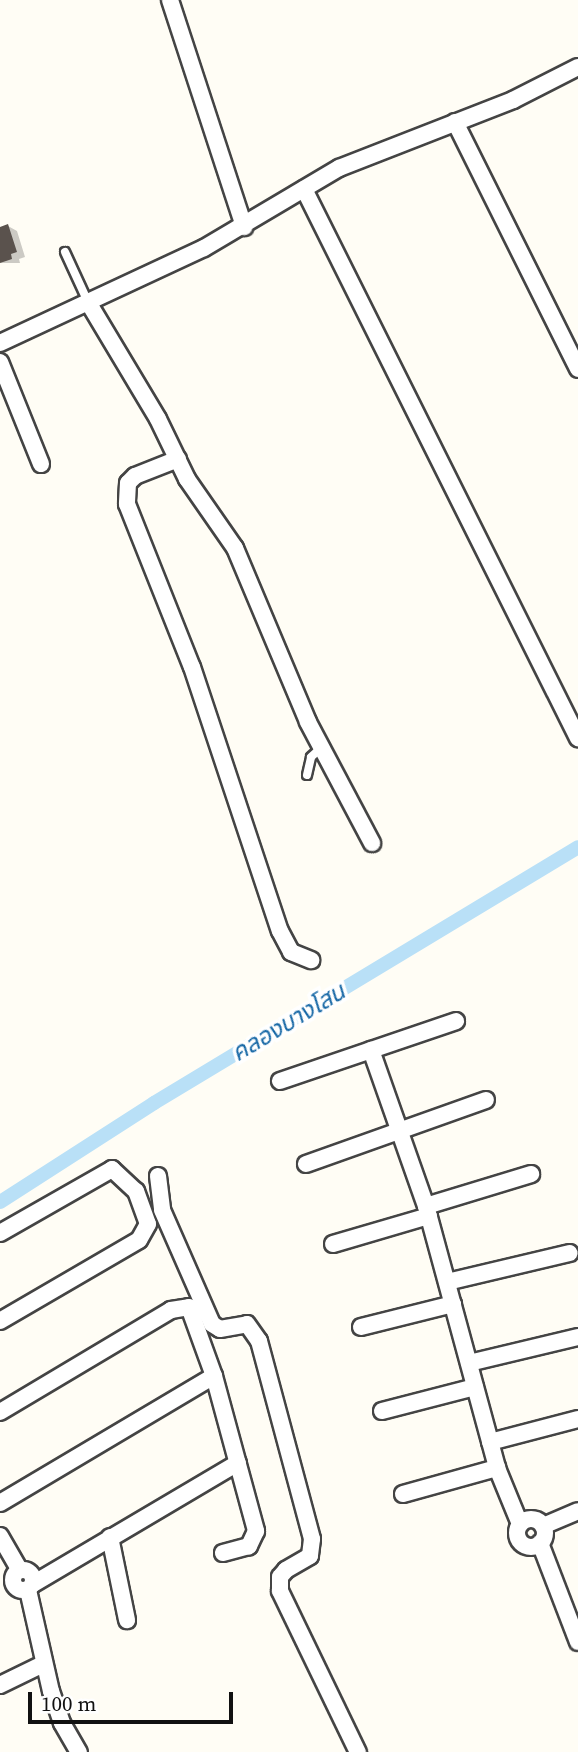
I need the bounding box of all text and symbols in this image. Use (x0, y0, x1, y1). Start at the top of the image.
water label: คลองบางโสน (226, 977, 350, 1067)
scale bar (32, 1678, 236, 1722)
text: 100 m (41, 1689, 96, 1718)

